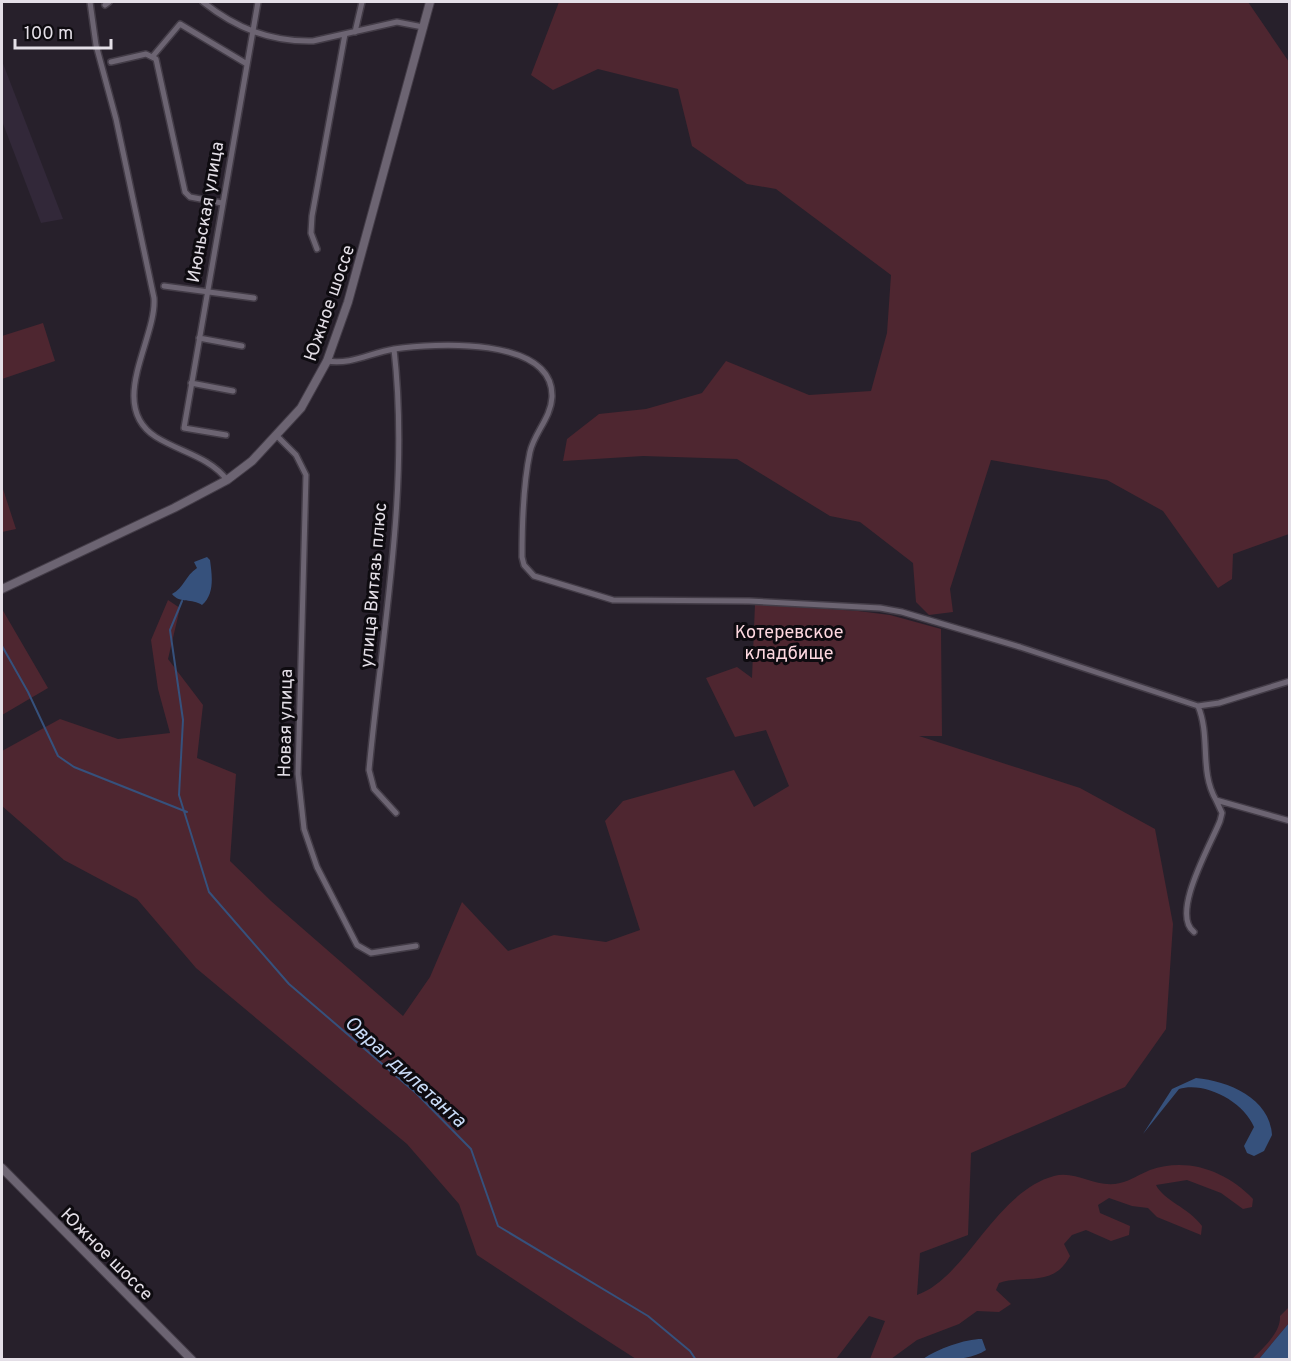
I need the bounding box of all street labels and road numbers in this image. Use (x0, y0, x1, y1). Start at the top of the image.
street label: Июньская улица (183, 140, 230, 285)
street label: Южное шоссе (300, 242, 361, 365)
street label: улица Витязь плюс (356, 502, 393, 669)
street label: Новая улица (274, 669, 299, 778)
street label: Южное шоссе (55, 1204, 157, 1306)

